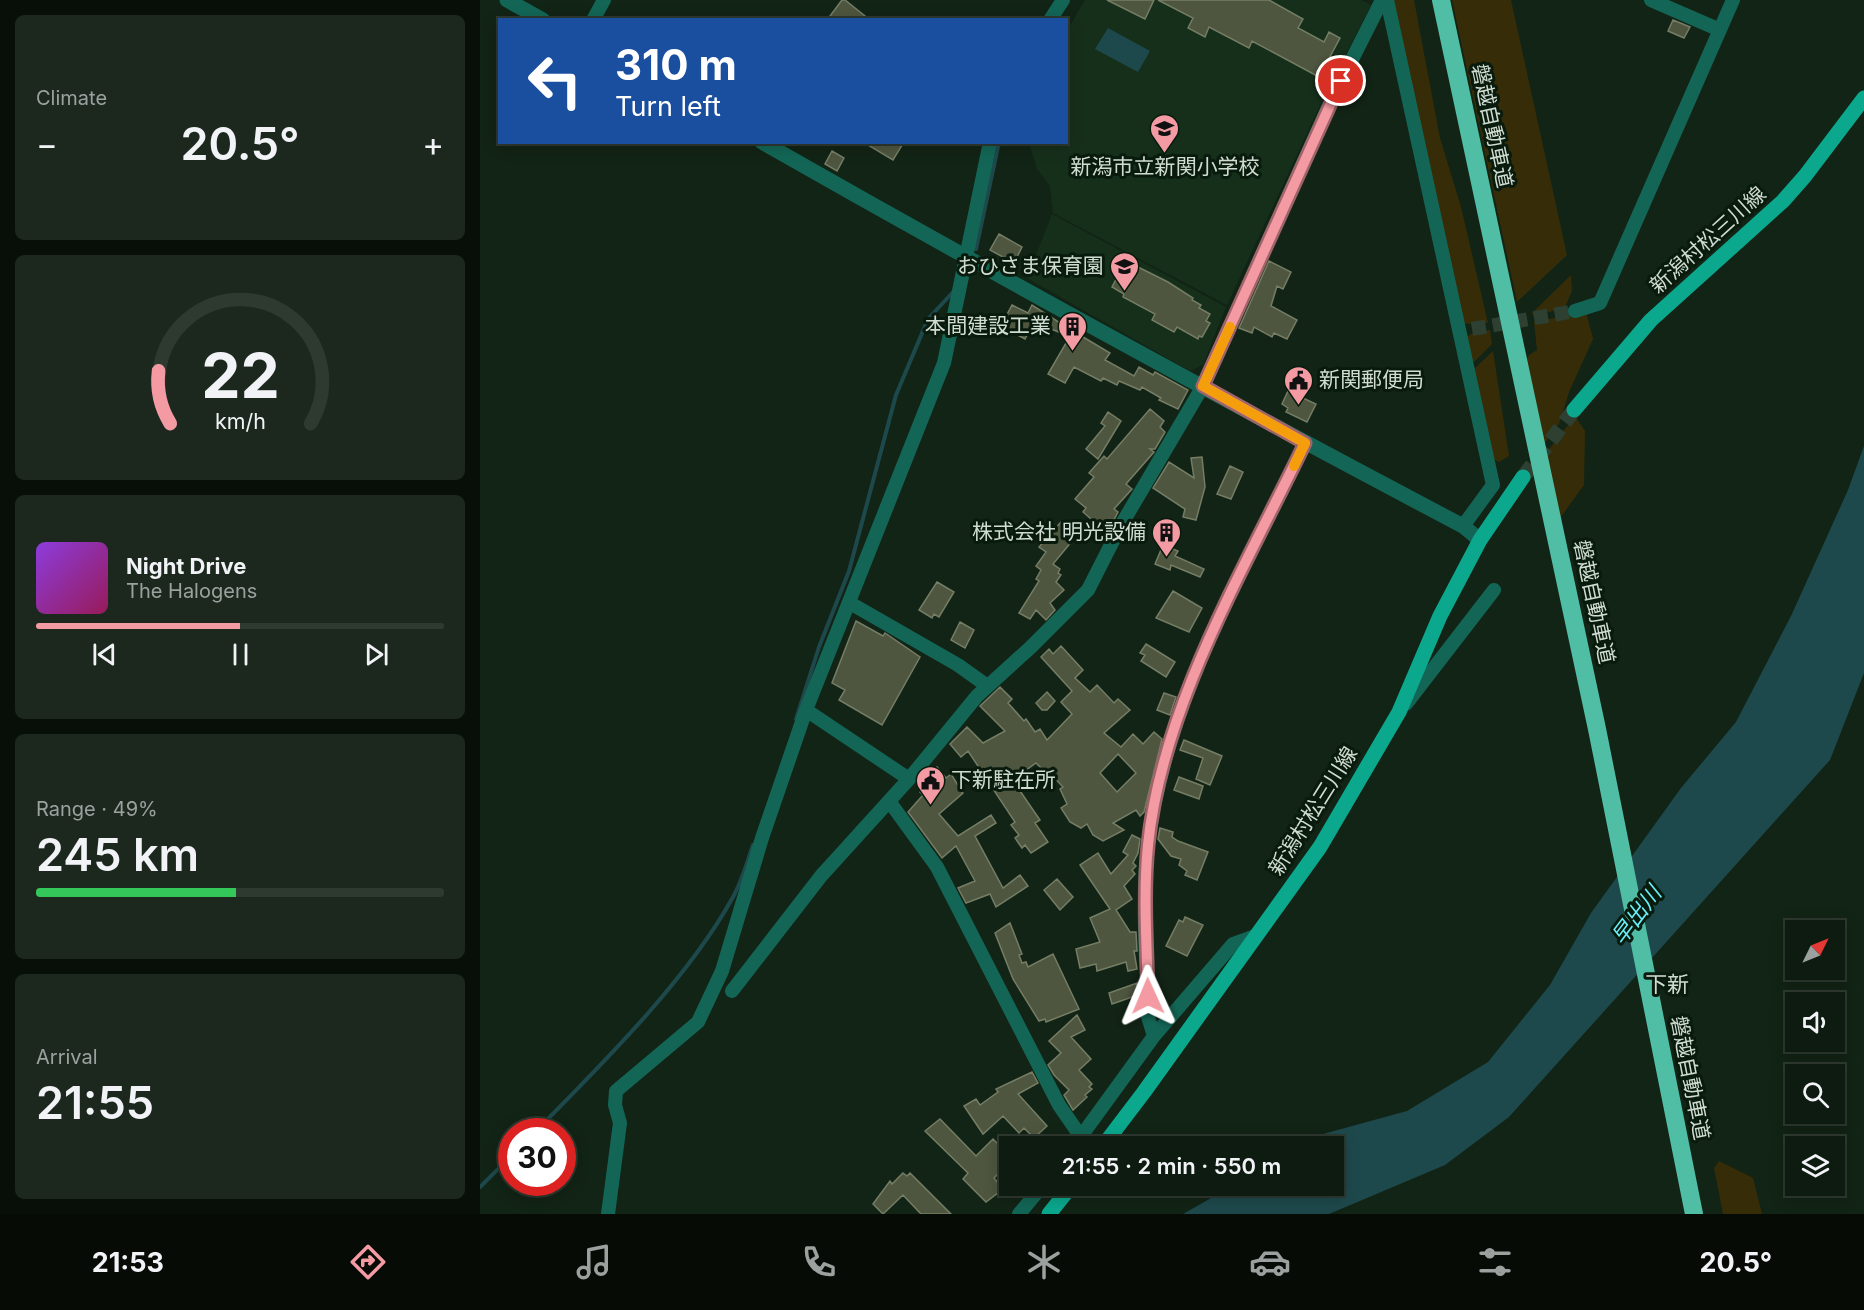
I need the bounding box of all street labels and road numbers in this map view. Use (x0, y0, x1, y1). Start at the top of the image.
street label: 磐越自動車道 (1467, 62, 1518, 190)
street label: 新潟村松三川線 (1645, 181, 1771, 298)
street label: 磐越自動車道 (1569, 538, 1620, 666)
street label: 新潟村松三川線 (1263, 742, 1362, 880)
street label: 磐越自動車道 (1666, 1014, 1715, 1142)

